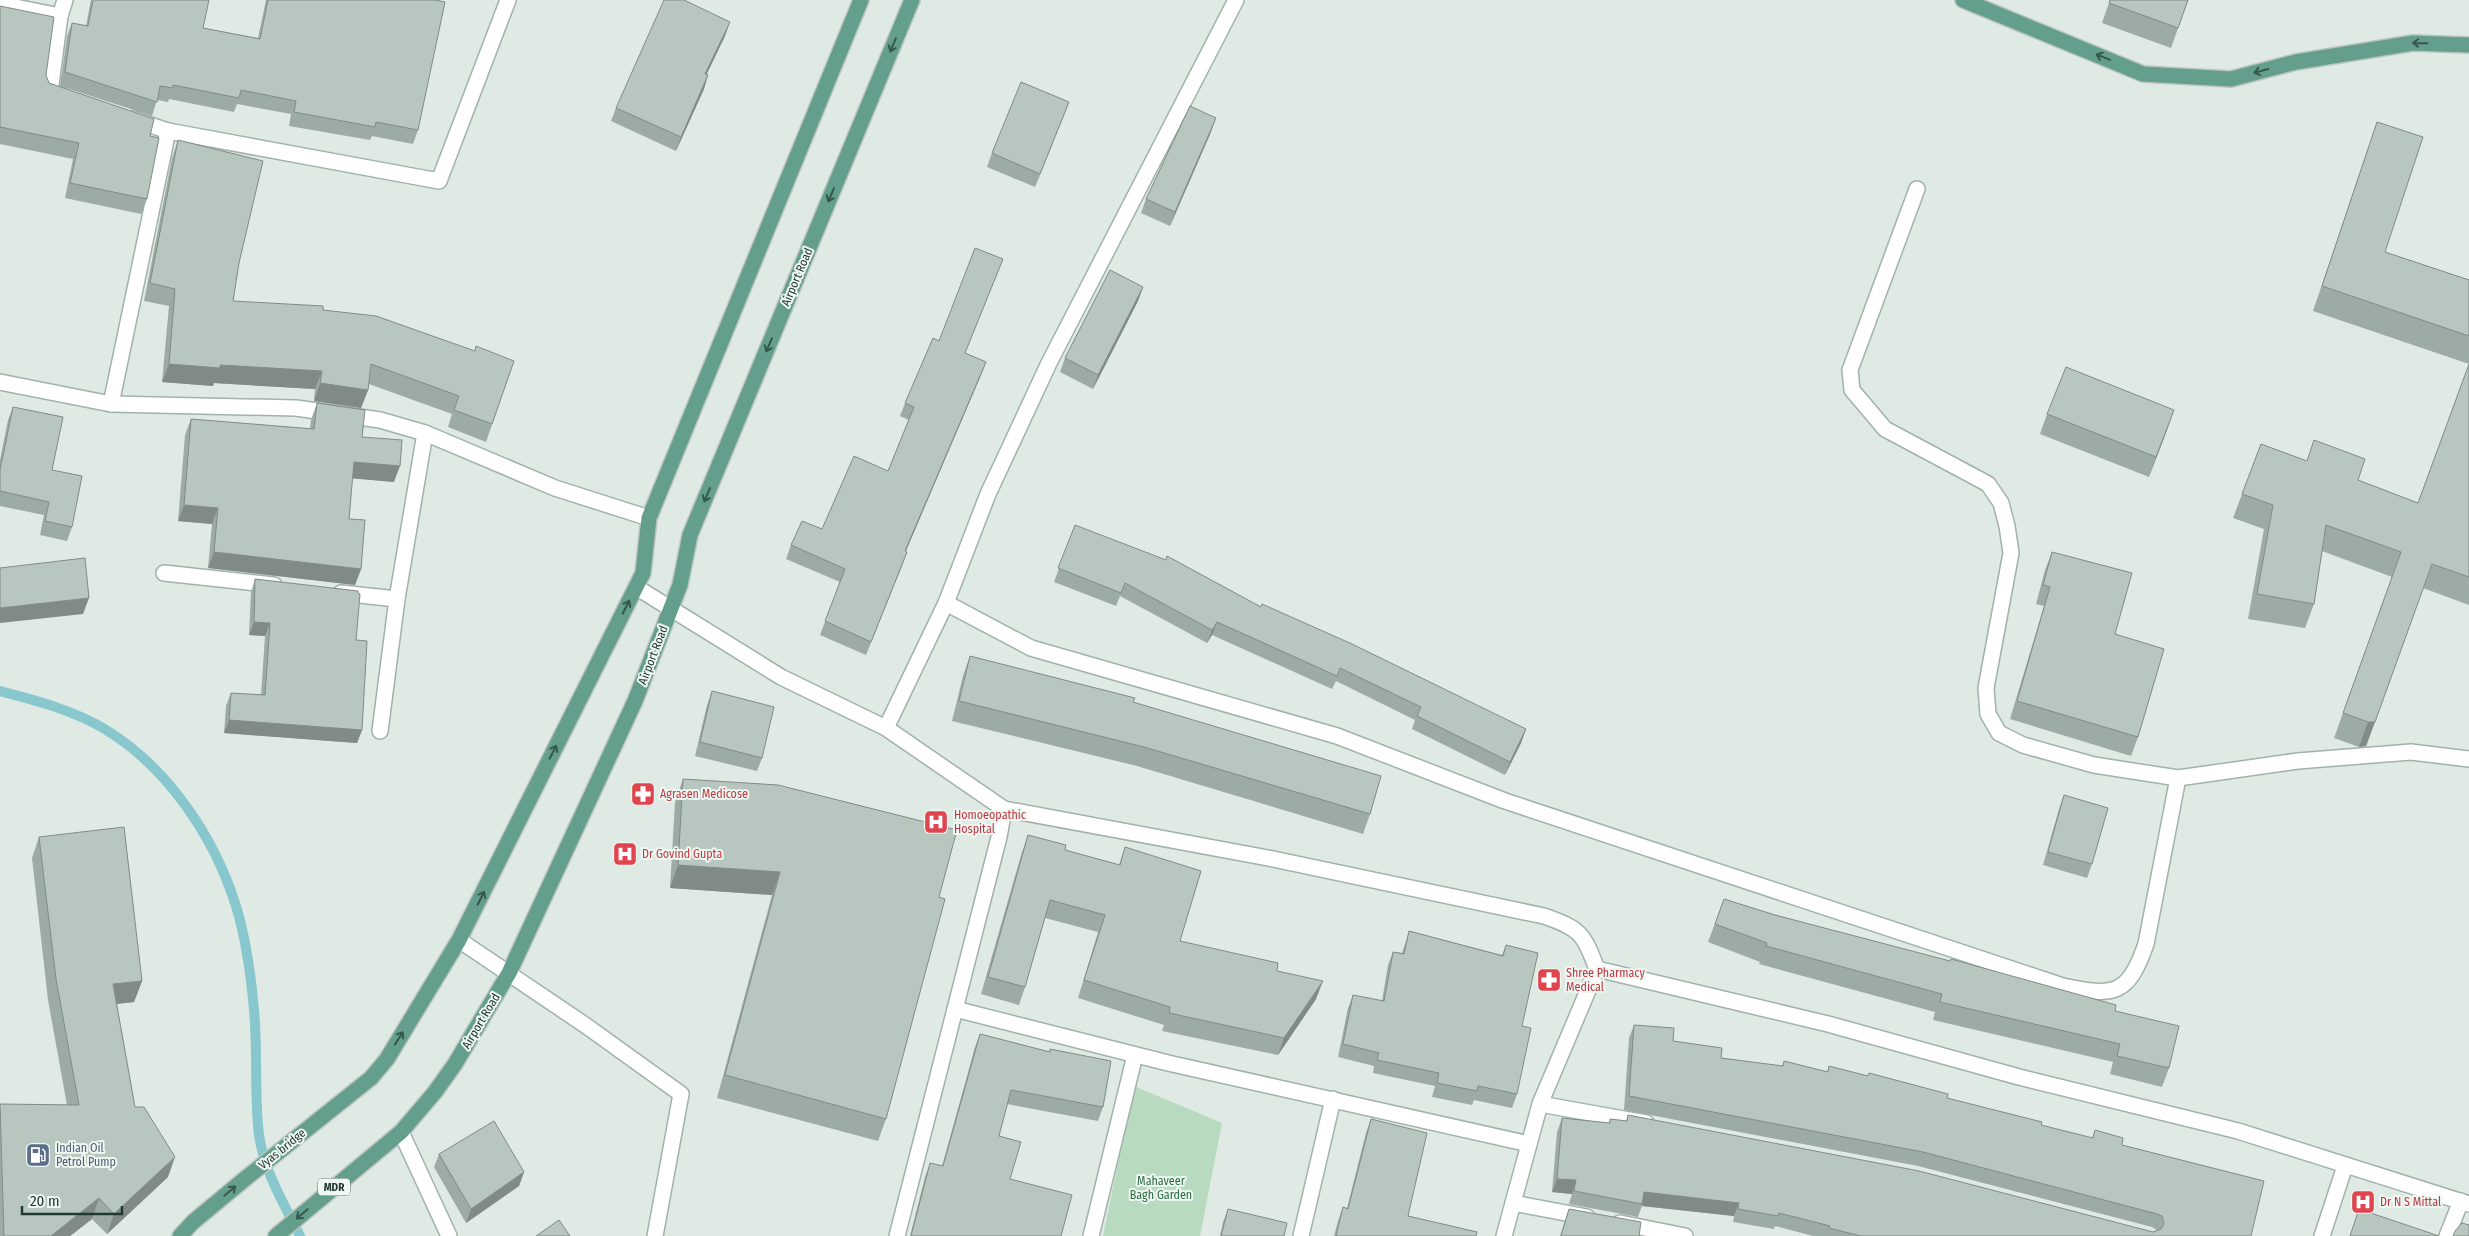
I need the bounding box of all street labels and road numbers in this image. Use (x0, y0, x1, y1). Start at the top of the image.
street label: Airport Road (778, 246, 816, 308)
street label: Airport Road (635, 624, 671, 686)
street label: Airport Road (459, 991, 503, 1051)
street label: Vyas bridge (256, 1126, 308, 1172)
road number: MDR (318, 1178, 350, 1196)

